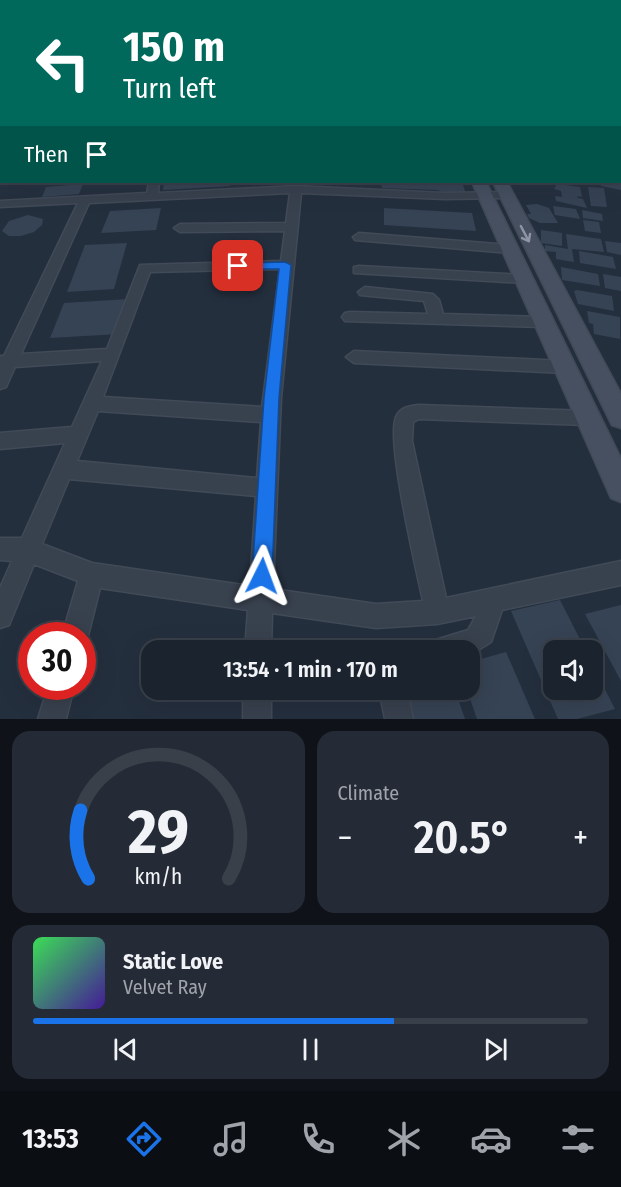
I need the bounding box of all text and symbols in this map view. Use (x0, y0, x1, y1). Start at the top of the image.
text: 150 m (123, 22, 225, 72)
icon: left (24, 24, 102, 102)
text: Turn left (123, 73, 216, 105)
icon: arrive (80, 138, 113, 171)
text: Then (24, 141, 68, 168)
one-way arrow (519, 225, 531, 242)
pin (212, 240, 263, 291)
icon: arrive (221, 249, 254, 282)
position arrow (230, 544, 294, 608)
speed limit sign: 30 (18, 622, 96, 700)
map controls (543, 640, 603, 700)
button: sound (543, 640, 603, 700)
text: 13:54 · 1 min · 170 m (223, 656, 398, 683)
text: Climate (338, 781, 399, 805)
text: 29 (127, 795, 189, 870)
text: 20.5° (414, 811, 512, 865)
text: − (338, 818, 352, 858)
text: + (573, 818, 588, 858)
text: km/h (134, 864, 182, 890)
text: Static Love (123, 948, 223, 975)
text: Velvet Ray (123, 975, 207, 999)
icon: previous (109, 1033, 142, 1066)
icon: pause (294, 1033, 327, 1066)
icon: next (479, 1033, 512, 1066)
icon: directions (123, 1118, 165, 1160)
icon: music (210, 1118, 252, 1160)
icon: phone (297, 1118, 339, 1160)
icon: climate (383, 1118, 425, 1160)
icon: car (470, 1118, 512, 1160)
icon: filters (557, 1118, 599, 1160)
text: 13:53 (22, 1123, 79, 1155)

